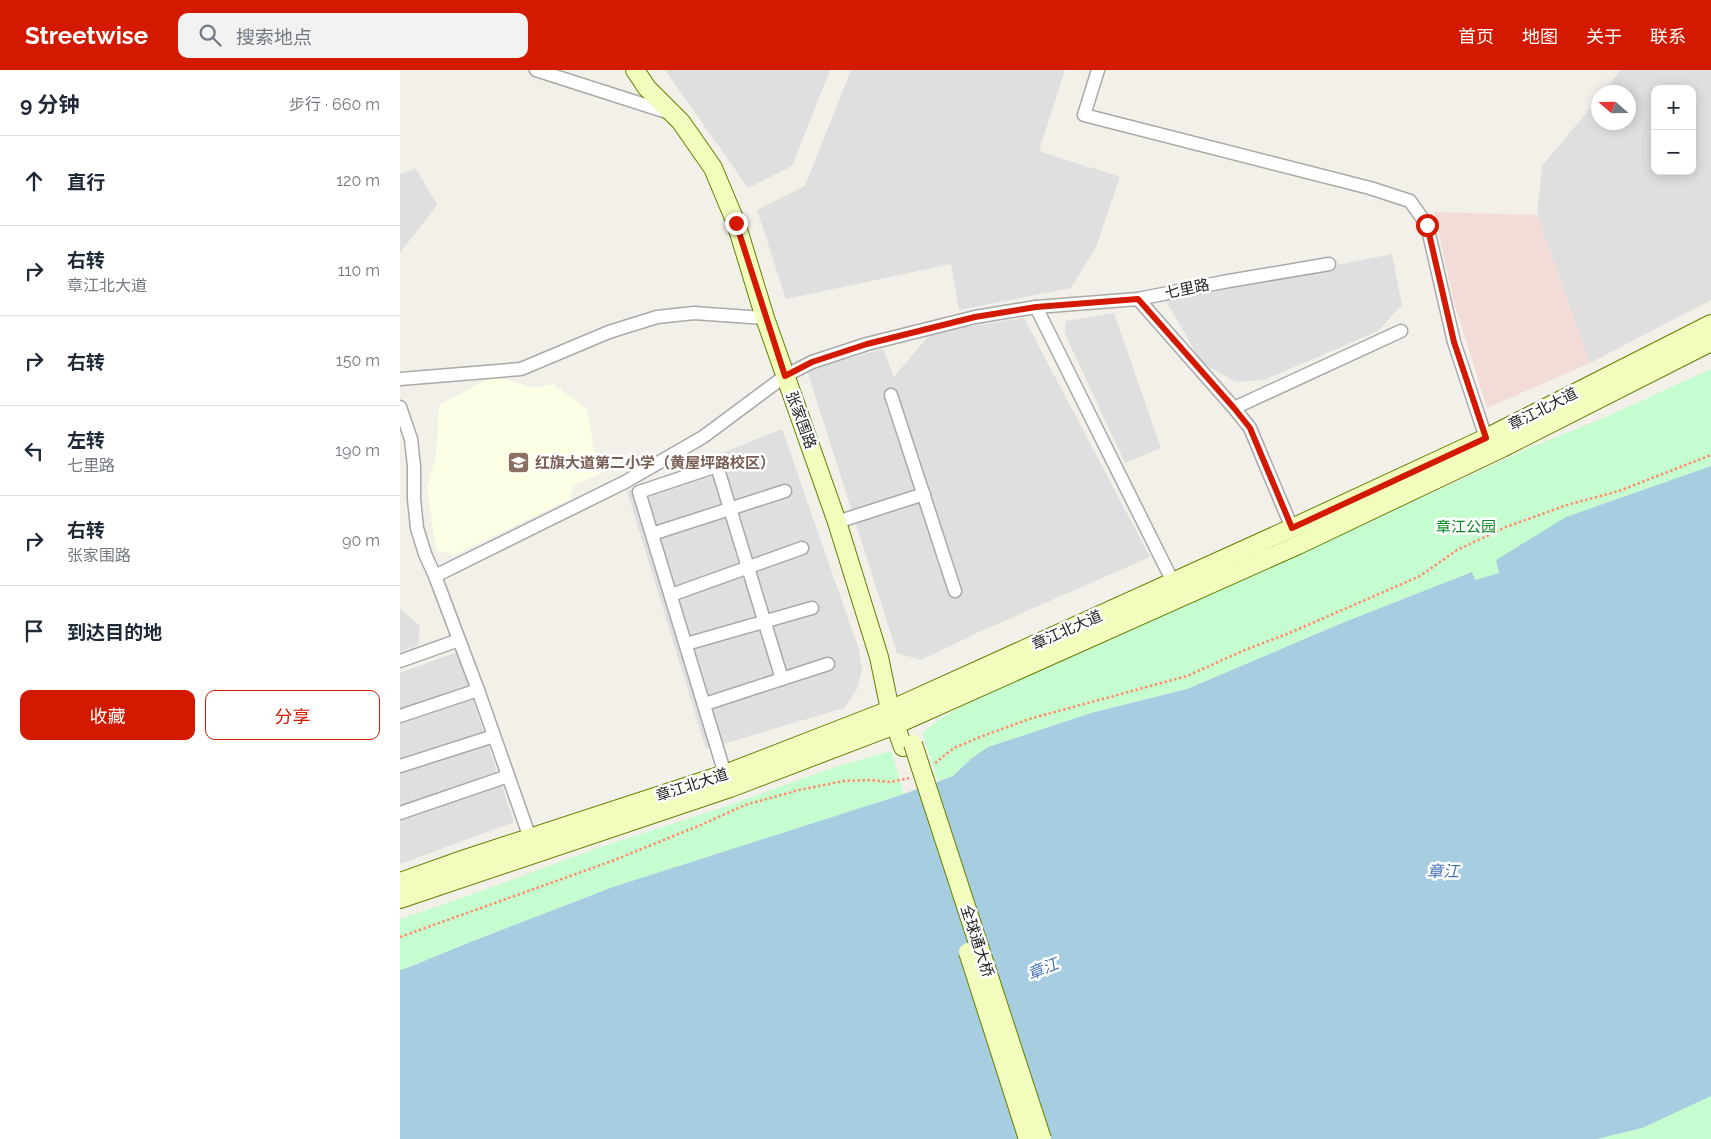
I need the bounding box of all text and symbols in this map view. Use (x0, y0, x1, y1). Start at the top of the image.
search box (178, 13, 528, 58)
text: Streetwise (25, 21, 148, 50)
icon: search (196, 21, 224, 49)
text: 搜索地点 (236, 26, 312, 48)
text: 首页 (1458, 26, 1494, 47)
text: 地图 (1522, 26, 1558, 47)
text: 关于 (1586, 26, 1622, 47)
text: 联系 (1650, 26, 1686, 47)
north arrow (1591, 85, 1636, 130)
map controls (1651, 85, 1696, 175)
button: + (1651, 85, 1696, 130)
text: 9 分钟 (20, 92, 79, 117)
text: 步行 · 660 m (289, 95, 380, 114)
button: − (1651, 130, 1696, 175)
icon: ahead (20, 167, 48, 195)
text: 直行 (67, 171, 105, 193)
text: 120 m (336, 171, 380, 190)
route end (725, 212, 748, 235)
route start (1416, 214, 1439, 237)
text: 右转 (67, 249, 105, 271)
icon: right (20, 257, 48, 285)
text: 110 m (338, 261, 380, 280)
text: 章江北大道 (67, 276, 147, 295)
street label: 七里路 (1163, 276, 1211, 302)
icon: right (20, 347, 48, 375)
text: 右转 (67, 351, 105, 373)
text: 150 m (336, 351, 380, 370)
street label: 章江北大道 (1505, 384, 1581, 434)
street label: 张家围路 (782, 389, 820, 451)
text: 左转 (67, 429, 105, 451)
icon: left (20, 437, 48, 465)
text: 190 m (335, 441, 380, 460)
school or university icon: 红旗大道第二小学（黄屋坪路校区） (507, 451, 531, 475)
place label: 红旗大道第二小学（黄屋坪路校区） (535, 454, 775, 472)
text: 七里路 (67, 456, 115, 475)
park label: 章江公园 (1436, 518, 1496, 536)
text: 右转 (67, 519, 105, 541)
icon: right (20, 527, 48, 555)
text: 90 m (342, 531, 380, 550)
text: 张家围路 (67, 546, 131, 565)
street label: 章江北大道 (1029, 607, 1105, 653)
icon: arrive (20, 617, 48, 645)
text: 到达目的地 (67, 621, 162, 643)
button: 收藏 (20, 690, 195, 740)
button: 分享 (205, 690, 380, 740)
street label: 章江北大道 (654, 765, 730, 805)
water label: 章江 (1427, 862, 1461, 881)
street label: 全球通大桥 (957, 903, 997, 979)
water label: 章江 (1025, 953, 1063, 984)

